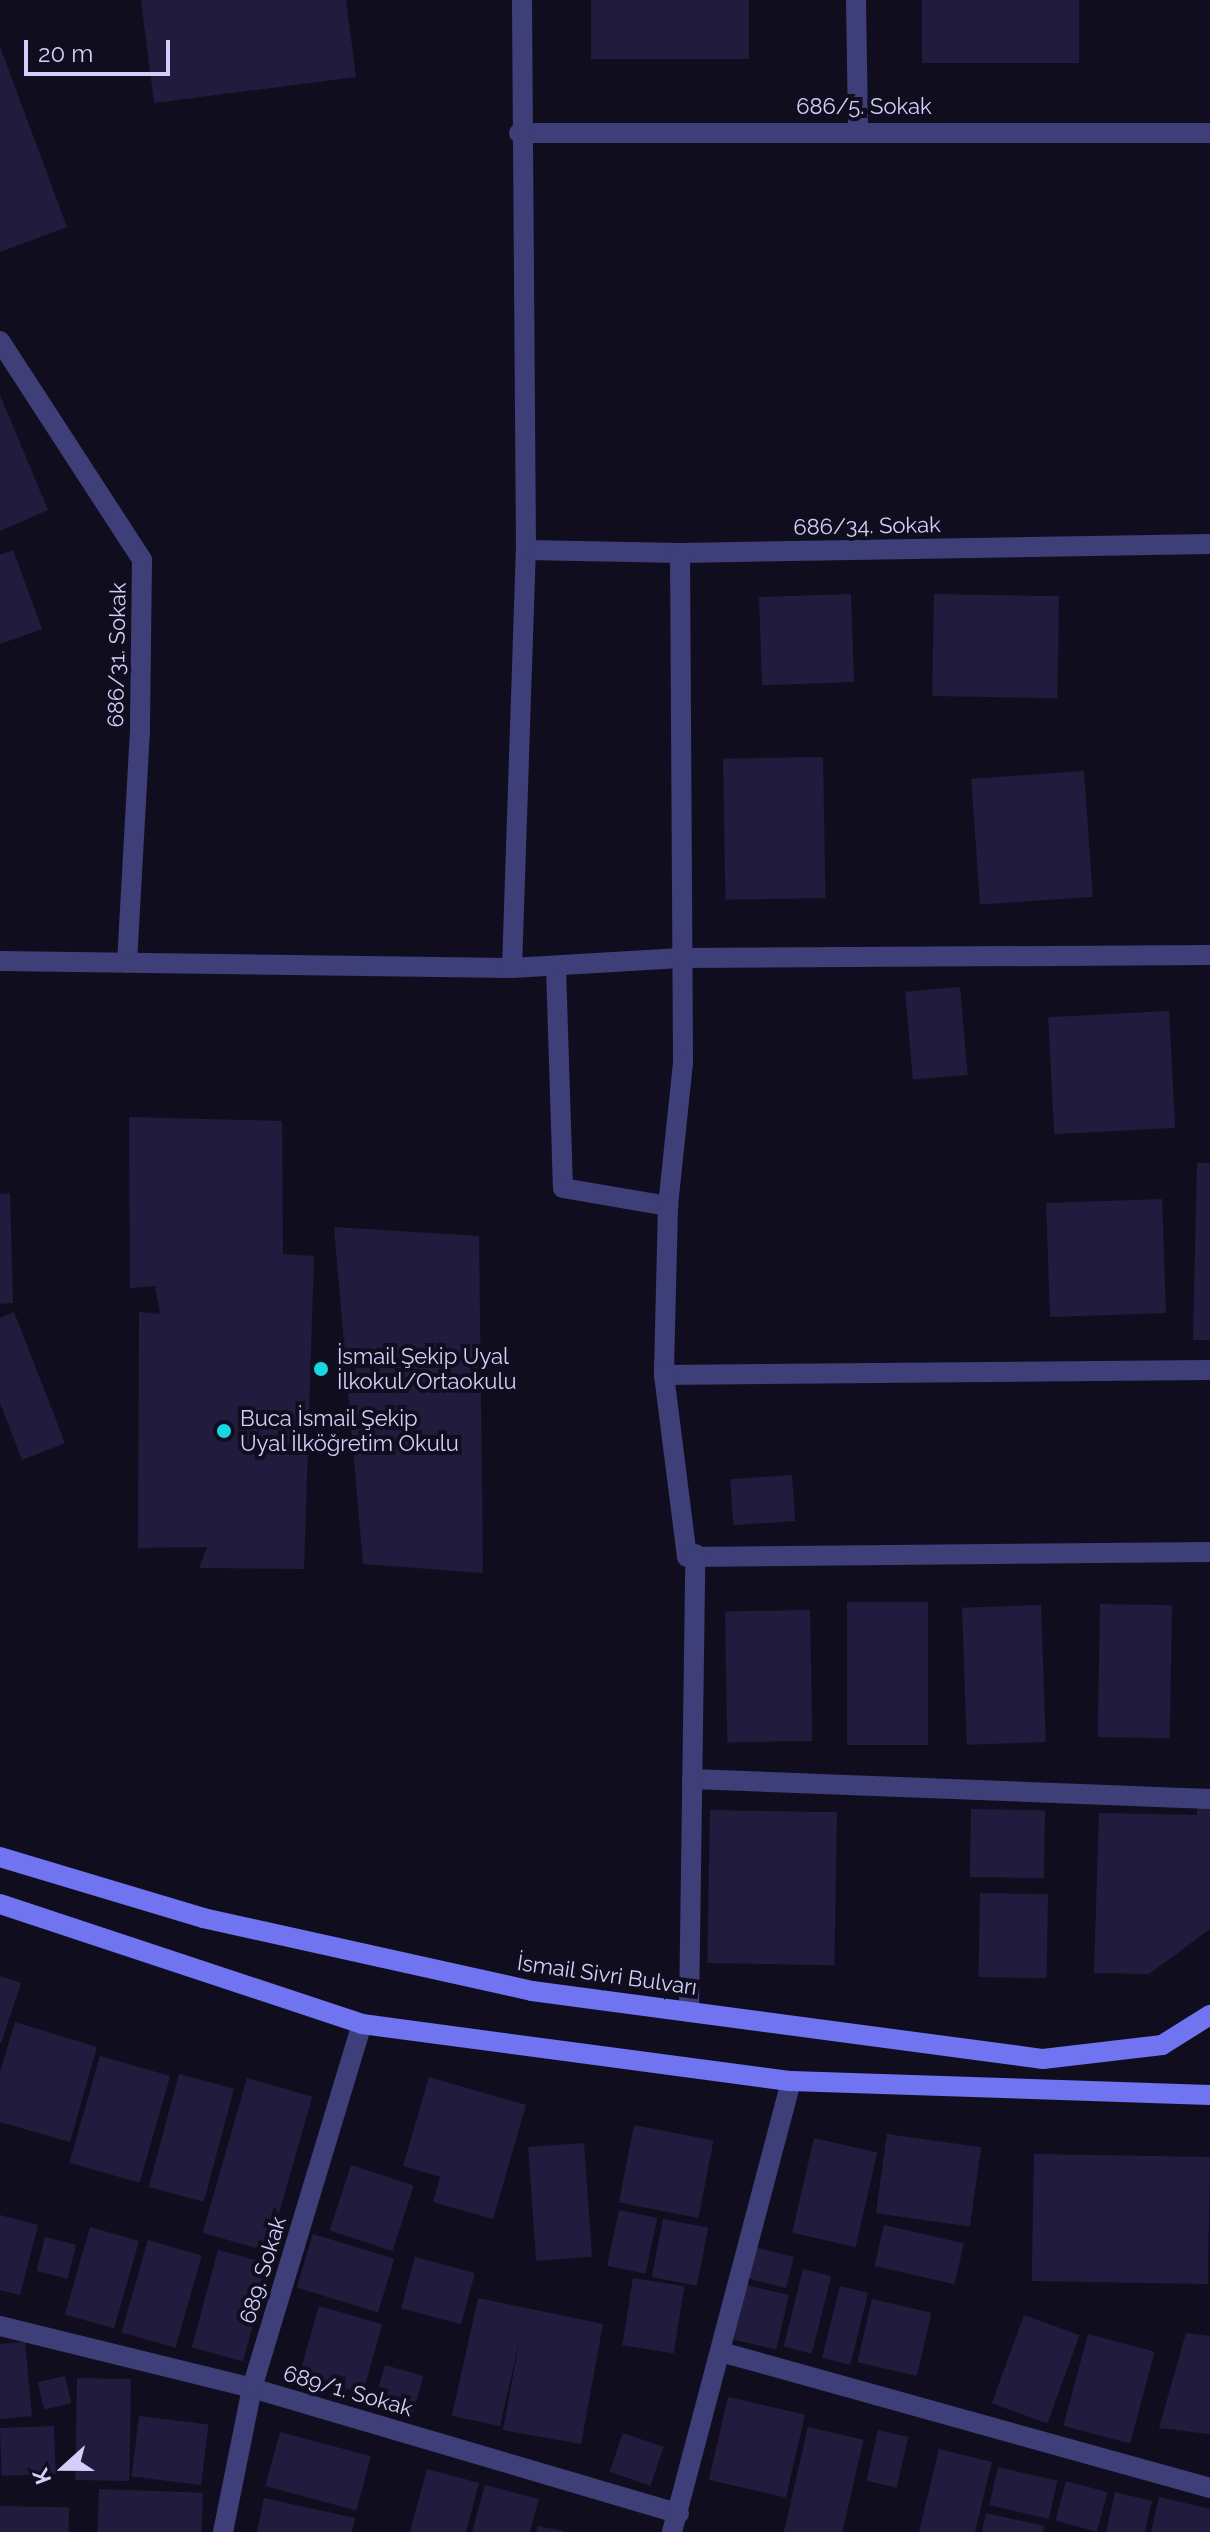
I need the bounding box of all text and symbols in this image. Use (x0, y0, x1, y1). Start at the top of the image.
scale bar (28, 24, 174, 74)
text: 20 m (38, 39, 93, 68)
street label: 686/5. Sokak (796, 94, 932, 120)
street label: 686/34. Sokak (793, 512, 941, 540)
street label: 686/31. Sokak (103, 582, 131, 728)
place label: İsmail Şekip Uyal İlkokul/Ortaokulu (337, 1343, 516, 1394)
marker: İsmail Şekip Uyal İlkokul/Ortaokulu (312, 1360, 330, 1378)
place label: Buca İsmail Şekip Uyal İlköğretim Okulu (240, 1405, 459, 1456)
marker: Buca İsmail Şekip Uyal İlköğretim Okulu (215, 1422, 233, 1440)
street label: İsmail Sivri Bulvarı (515, 1949, 699, 2001)
street label: 689. Sokak (234, 2213, 292, 2327)
street label: 689/1. Sokak (280, 2360, 416, 2422)
north arrow (24, 2428, 104, 2508)
text: K (27, 2465, 56, 2488)

